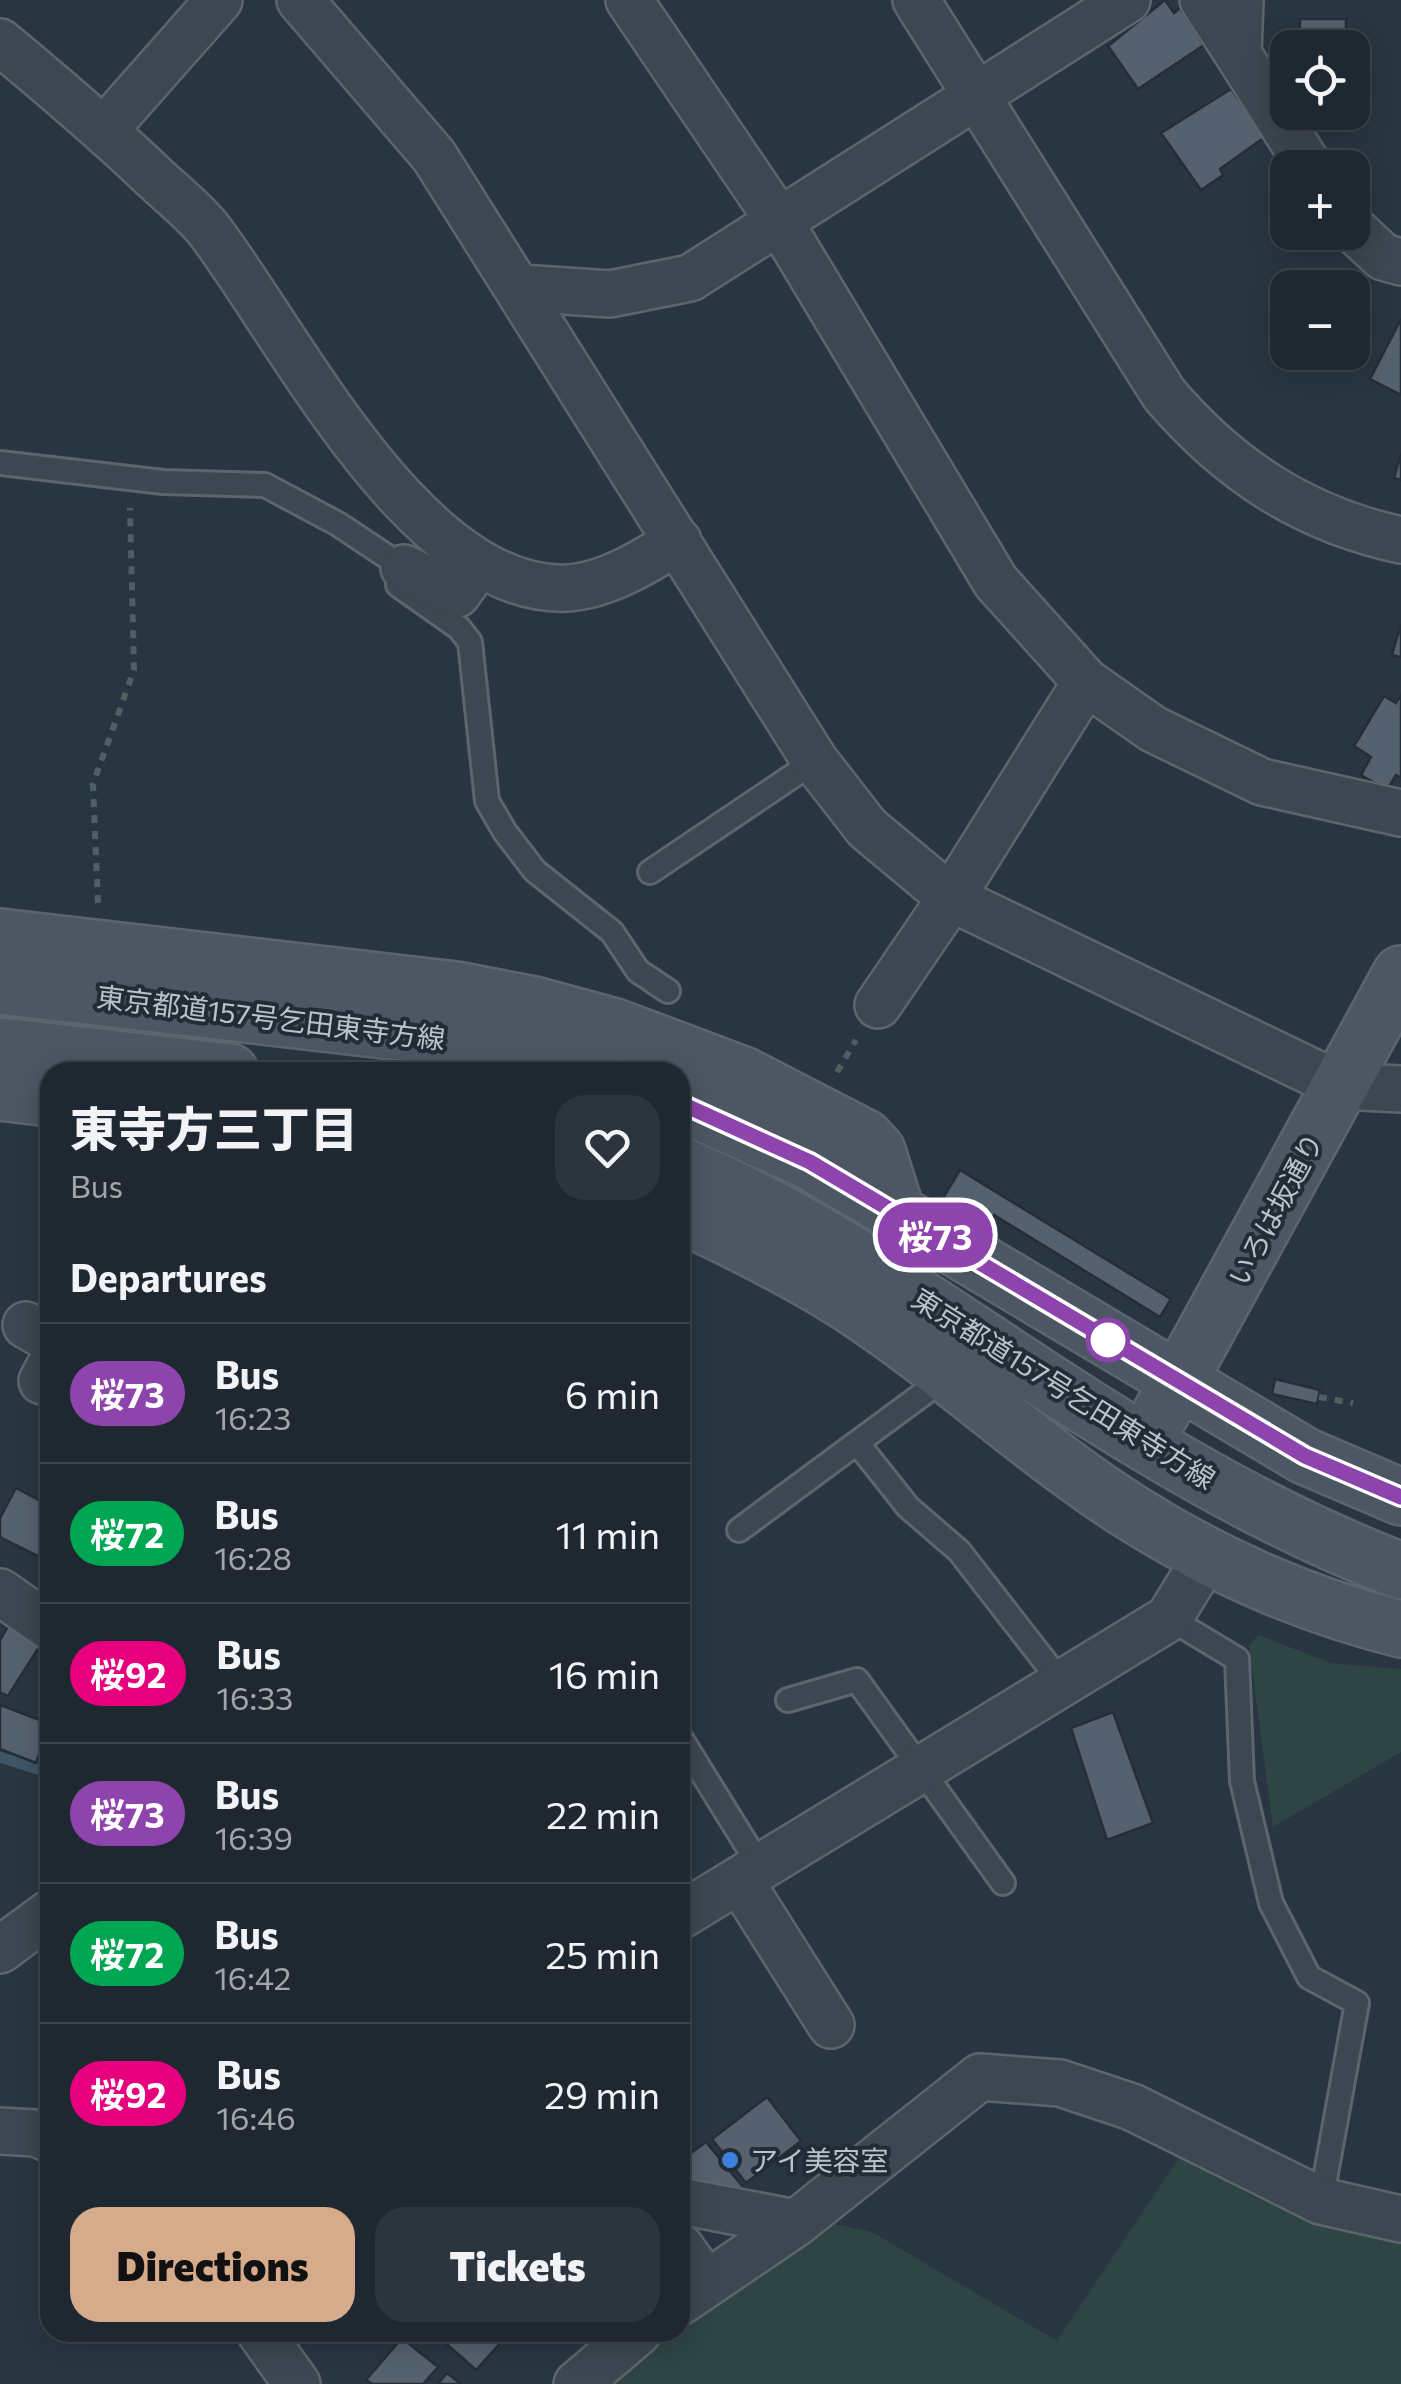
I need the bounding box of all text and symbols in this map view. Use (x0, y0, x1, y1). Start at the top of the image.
map controls (1270, 30, 1370, 370)
button: locate (1270, 30, 1370, 130)
button: + (1270, 150, 1370, 250)
button: − (1270, 270, 1370, 370)
street label: 東京都道157号乞田東寺方線 (95, 979, 447, 1055)
button: heart (555, 1095, 660, 1200)
text: 東寺方三丁目 (70, 1098, 358, 1157)
street label: いろは坂通り (1221, 1127, 1329, 1291)
text: Bus (70, 1165, 123, 1205)
line badge: 桜73 (878, 1202, 992, 1268)
text: 桜73 (898, 1214, 972, 1257)
text: Departures (70, 1253, 267, 1300)
street label: 東京都道157号乞田東寺方線 (906, 1281, 1222, 1495)
unlabelled marker (1087, 1319, 1129, 1361)
text: Bus (215, 1350, 279, 1397)
text: 6 min (565, 1370, 660, 1417)
text: 桜73 (90, 1372, 165, 1415)
text: 16:23 (215, 1397, 291, 1437)
text: Bus (214, 1490, 279, 1537)
text: 11 min (556, 1510, 660, 1557)
text: 桜72 (90, 1512, 164, 1555)
text: 16:28 (214, 1537, 292, 1577)
text: Bus (216, 1630, 281, 1677)
text: 16 min (549, 1650, 660, 1697)
text: 桜92 (90, 1652, 166, 1695)
text: 16:33 (216, 1677, 293, 1717)
text: Bus (215, 1770, 279, 1817)
text: 22 min (546, 1790, 660, 1837)
text: 桜73 (90, 1792, 165, 1835)
text: 16:39 (215, 1817, 293, 1857)
text: Bus (214, 1910, 279, 1957)
text: 25 min (545, 1930, 660, 1977)
text: 桜72 (90, 1932, 164, 1975)
text: 16:42 (214, 1957, 291, 1997)
text: Bus (216, 2050, 281, 2097)
text: 29 min (544, 2070, 660, 2117)
text: 桜92 (90, 2072, 166, 2115)
text: 16:46 (216, 2097, 296, 2137)
place label: アイ美容室 (750, 2143, 889, 2177)
marker: アイ美容室 (719, 2149, 741, 2171)
button: Directions (70, 2207, 355, 2322)
button: Tickets (375, 2207, 660, 2322)

